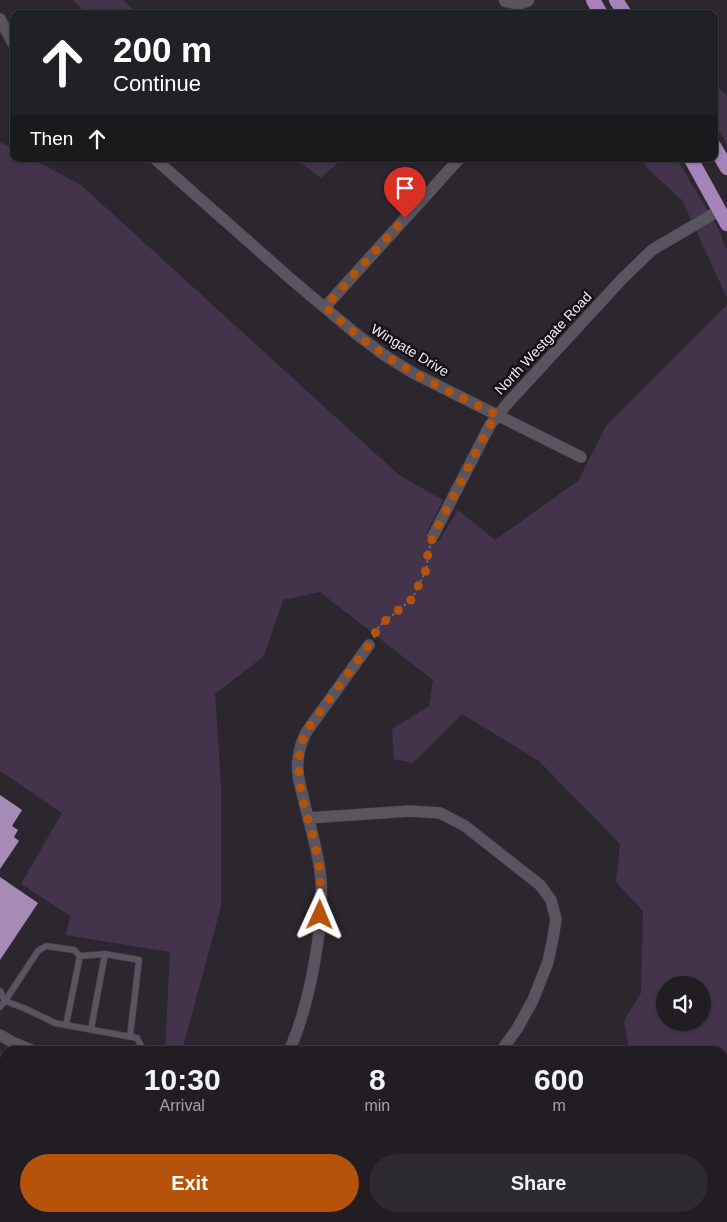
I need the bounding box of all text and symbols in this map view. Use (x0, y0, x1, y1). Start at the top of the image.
icon: ahead (30, 30, 95, 95)
text: 200 m (113, 30, 212, 69)
text: Continue (113, 71, 201, 96)
icon: ahead (83, 125, 111, 153)
text: Then (30, 128, 73, 149)
pin (384, 167, 426, 218)
icon: arrive (391, 174, 419, 202)
street label: North Westgate Road (491, 288, 595, 398)
street label: Wingate Drive (368, 321, 452, 380)
position arrow (293, 888, 345, 940)
map controls (656, 976, 711, 1031)
button: sound (656, 976, 711, 1031)
text: 10:30 (144, 1063, 221, 1096)
text: 8 (369, 1063, 386, 1096)
text: 600 (534, 1063, 584, 1096)
text: Arrival (160, 1097, 205, 1114)
text: min (364, 1097, 390, 1114)
text: m (552, 1097, 566, 1114)
button: Exit (20, 1154, 359, 1212)
button: Share (369, 1154, 708, 1212)

